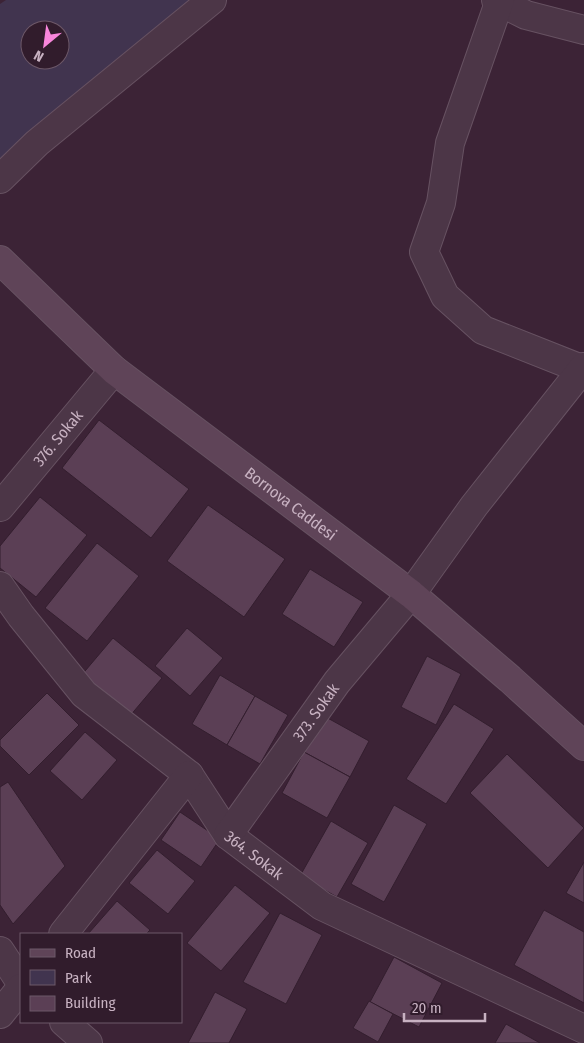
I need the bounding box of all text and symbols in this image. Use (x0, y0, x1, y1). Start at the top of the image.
north arrow (20, 20, 70, 70)
text: N (31, 46, 47, 65)
street label: 376. Sokak (29, 405, 87, 470)
street label: Bornova Caddesi (241, 463, 340, 544)
street label: 373. Sokak (288, 679, 343, 745)
street label: 364. Sokak (221, 826, 288, 884)
legend (20, 933, 182, 1023)
text: Road (65, 944, 96, 962)
text: Park (65, 969, 92, 987)
scale bar (404, 990, 485, 1022)
text: Building (65, 994, 116, 1012)
text: 20 m (412, 999, 442, 1017)

